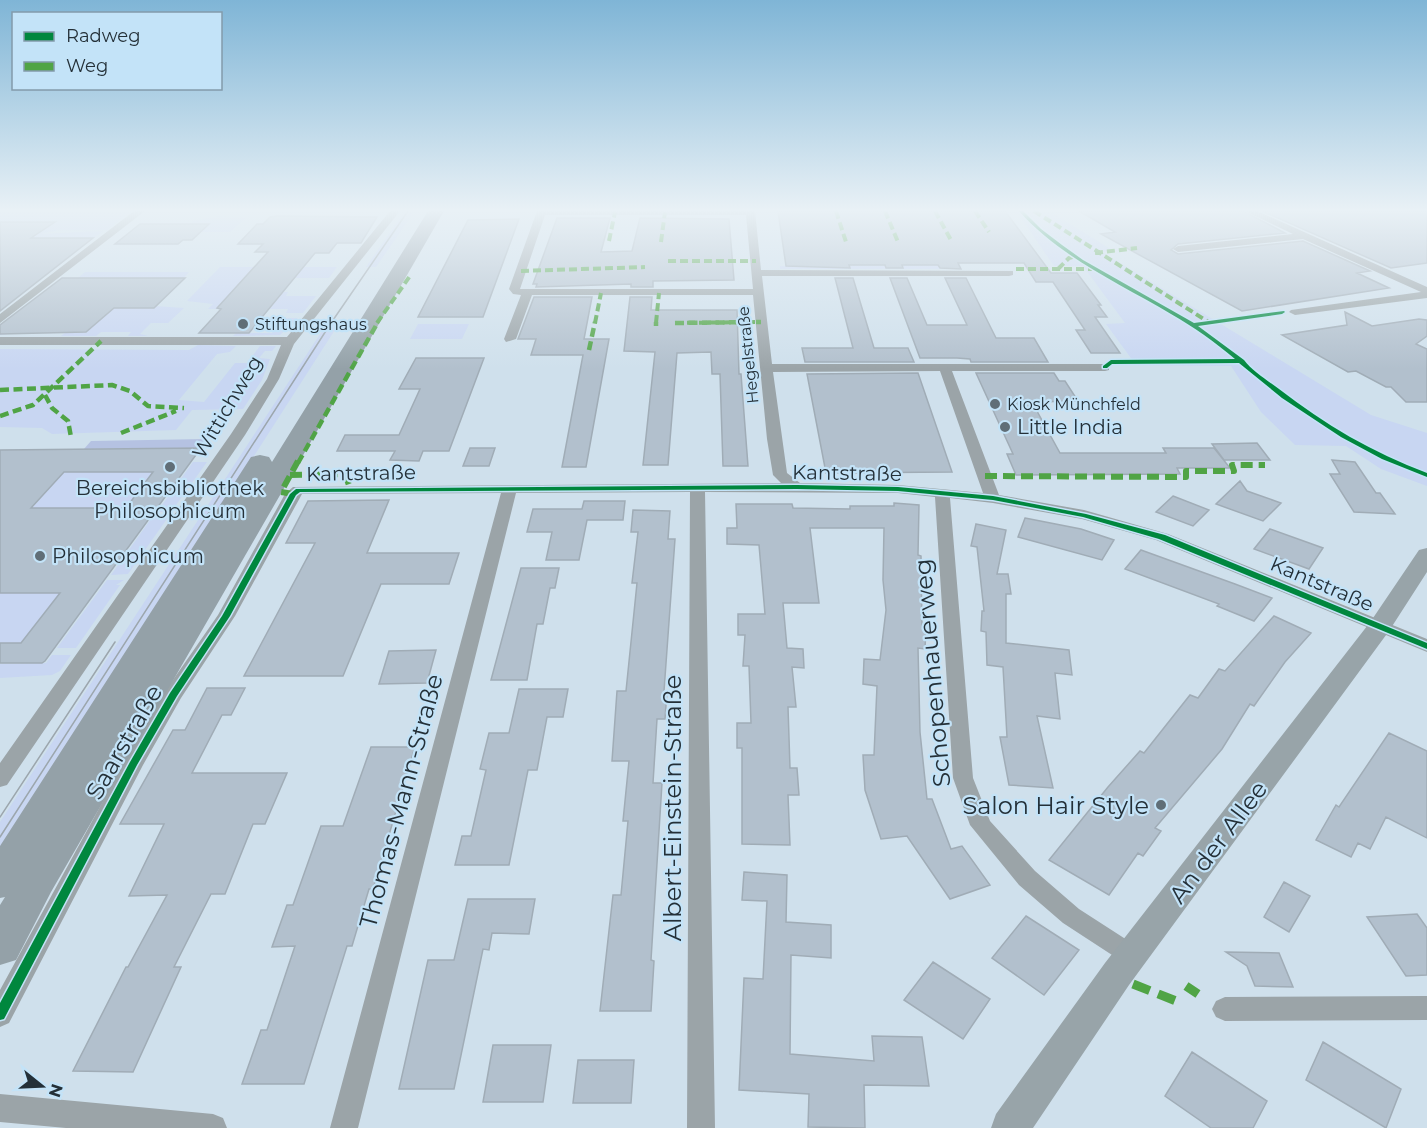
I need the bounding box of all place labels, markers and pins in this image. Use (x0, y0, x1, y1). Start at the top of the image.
place label: Stiftungshaus (255, 315, 367, 334)
marker: Stiftungshaus (236, 317, 250, 331)
place label: Kiosk Münchfeld (1007, 395, 1141, 414)
marker: Kiosk Münchfeld (988, 397, 1002, 411)
place label: Little India (1017, 415, 1123, 439)
marker: Little India (998, 420, 1012, 434)
marker: Bereichsbibliothek Philosophicum (163, 460, 177, 474)
place label: Bereichsbibliothek Philosophicum (76, 476, 264, 523)
place label: Philosophicum (52, 544, 204, 568)
marker: Philosophicum (33, 549, 47, 563)
place label: Salon Hair Style (962, 791, 1149, 820)
marker: Salon Hair Style (1154, 798, 1168, 812)

